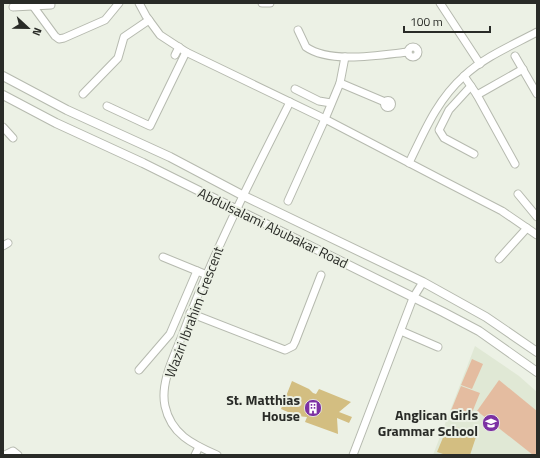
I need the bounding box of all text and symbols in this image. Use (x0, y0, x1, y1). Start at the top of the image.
north arrow (8, 8, 48, 48)
scale bar (404, 8, 490, 34)
text: 100 m (410, 12, 443, 31)
text: N (28, 25, 46, 38)
street label: Abdulsalami Abubakar Road (195, 182, 352, 273)
street label: Waziri Ibrahim Crescent (159, 243, 228, 380)
place label: St. Matthias House (226, 389, 300, 426)
building icon: St. Matthias House (303, 398, 323, 418)
place label: Anglican Girls Grammar School (378, 404, 478, 441)
school or university icon: Anglican Girls Grammar School (481, 413, 501, 433)

